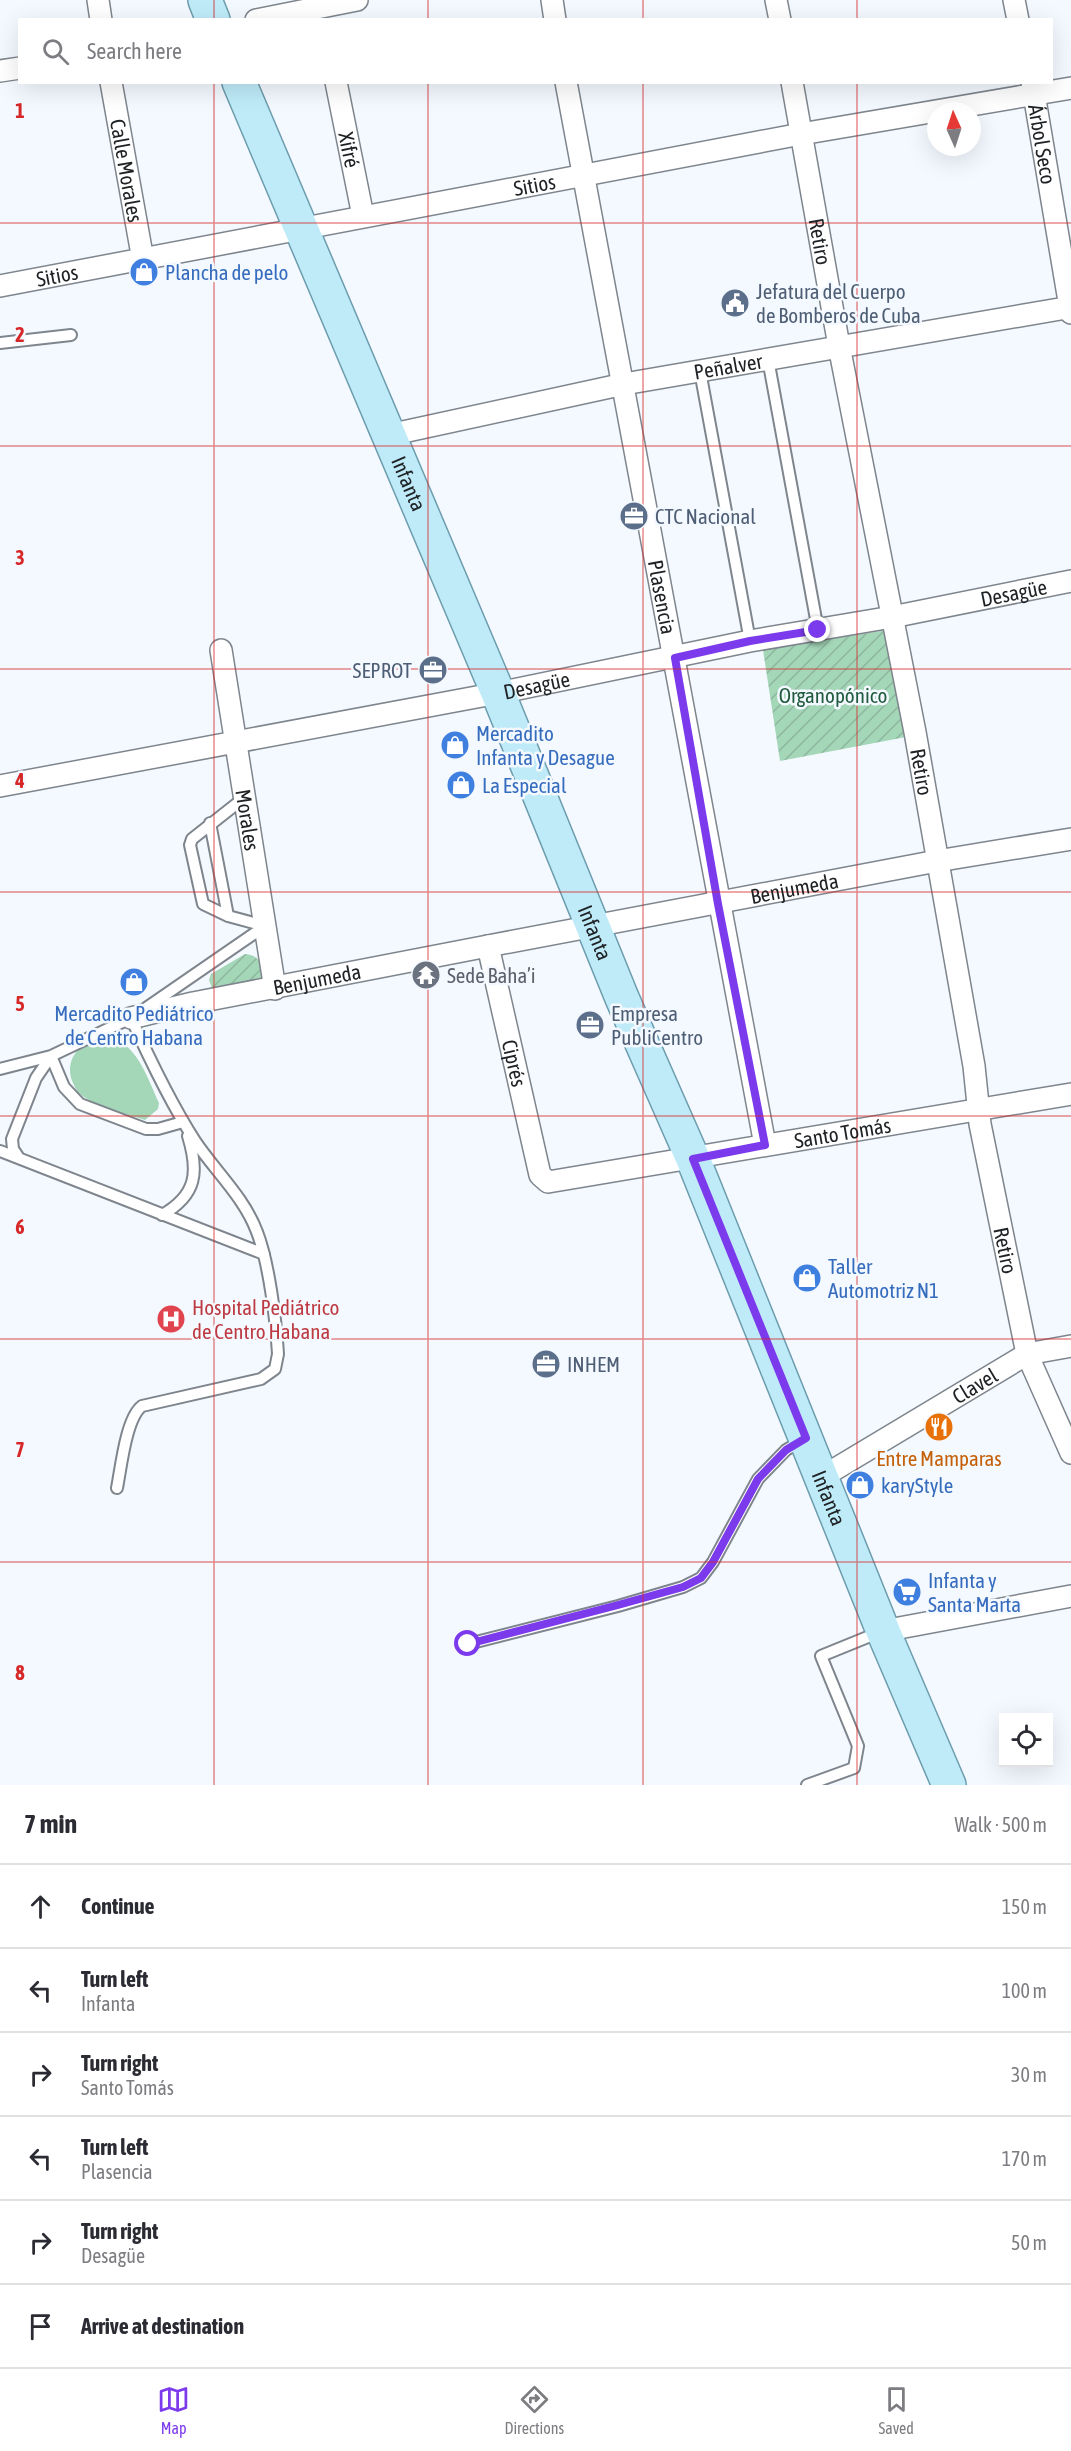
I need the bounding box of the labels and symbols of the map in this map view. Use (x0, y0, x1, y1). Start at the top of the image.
text: 1 (15, 99, 25, 122)
north arrow (927, 102, 981, 156)
street label: Árbol Seco (1024, 102, 1061, 186)
street label: Calle Morales (106, 117, 148, 224)
street label: Xifré (334, 130, 365, 170)
street label: Sitios (512, 169, 557, 200)
street label: Retiro (804, 216, 836, 267)
shop icon: Plancha de pelo (128, 256, 160, 288)
street label: Sitios (34, 259, 80, 291)
place label: Plancha de pelo (165, 260, 288, 284)
place label: Jefatura del Cuerpo de Bomberos de Cuba (756, 279, 921, 327)
public building icon: Jefatura del Cuerpo de Bomberos de Cuba (719, 287, 751, 319)
text: 2 (15, 323, 25, 346)
street label: Peñalver (692, 348, 765, 384)
street label: Infanta (387, 452, 431, 514)
office icon: CTC Nacional (618, 500, 650, 532)
place label: CTC Nacional (655, 504, 756, 528)
text: 3 (15, 546, 25, 569)
street label: Plasencia (644, 558, 681, 636)
street label: Desagüe (978, 574, 1049, 611)
route end (804, 616, 830, 642)
office icon: SEPROT (417, 654, 449, 686)
place label: SEPROT (353, 658, 412, 682)
street label: Desagüe (501, 666, 572, 704)
park label: Organopónico (779, 683, 887, 707)
place label: Mercadito Infanta y Desague (476, 721, 615, 769)
shop icon: Mercadito Infanta y Desague (439, 729, 471, 761)
street label: Retiro (906, 747, 938, 797)
text: 4 (14, 769, 25, 792)
shop icon: La Especial (445, 769, 477, 801)
place label: La Especial (482, 773, 567, 797)
street label: Morales (231, 787, 265, 852)
street label: Benjumeda (748, 868, 840, 908)
street label: Infanta (573, 901, 617, 963)
street label: Benjumeda (271, 959, 363, 999)
temple icon: Sede Baha’i (410, 959, 442, 991)
place label: Sede Baha’i (447, 963, 536, 987)
shop icon: Mercadito Pediátrico de Centro Habana (118, 966, 150, 998)
text: 5 (15, 992, 25, 1015)
place label: Mercadito Pediátrico de Centro Habana (54, 1001, 214, 1049)
place label: Empresa PubliCentro (611, 1001, 703, 1049)
office icon: Empresa PubliCentro (574, 1009, 606, 1041)
street label: Ciprés (498, 1037, 532, 1089)
street label: Santo Tomás (792, 1113, 892, 1152)
text: 6 (15, 1215, 25, 1238)
street label: Retiro (989, 1225, 1022, 1276)
place label: Taller Automotriz N1 (828, 1254, 939, 1302)
shop icon: Taller Automotriz N1 (791, 1262, 823, 1294)
place label: Hospital Pediátrico de Centro Habana (192, 1295, 339, 1343)
hospital icon: Hospital Pediátrico de Centro Habana (155, 1303, 187, 1335)
office icon: INHEM (530, 1348, 562, 1380)
place label: INHEM (567, 1352, 620, 1376)
street label: Clavel (948, 1362, 1002, 1408)
restaurant icon: Entre Mamparas (923, 1411, 955, 1443)
text: 7 (15, 1438, 25, 1461)
place label: Entre Mamparas (876, 1446, 1002, 1470)
street label: Infanta (808, 1467, 851, 1529)
shop icon: karyStyle (844, 1469, 876, 1501)
place label: karyStyle (881, 1473, 953, 1497)
place label: Infanta y Santa Marta (928, 1568, 1021, 1616)
supermarket icon: Infanta y Santa Marta (891, 1576, 923, 1608)
route start (454, 1630, 480, 1656)
text: 8 (15, 1661, 25, 1684)

